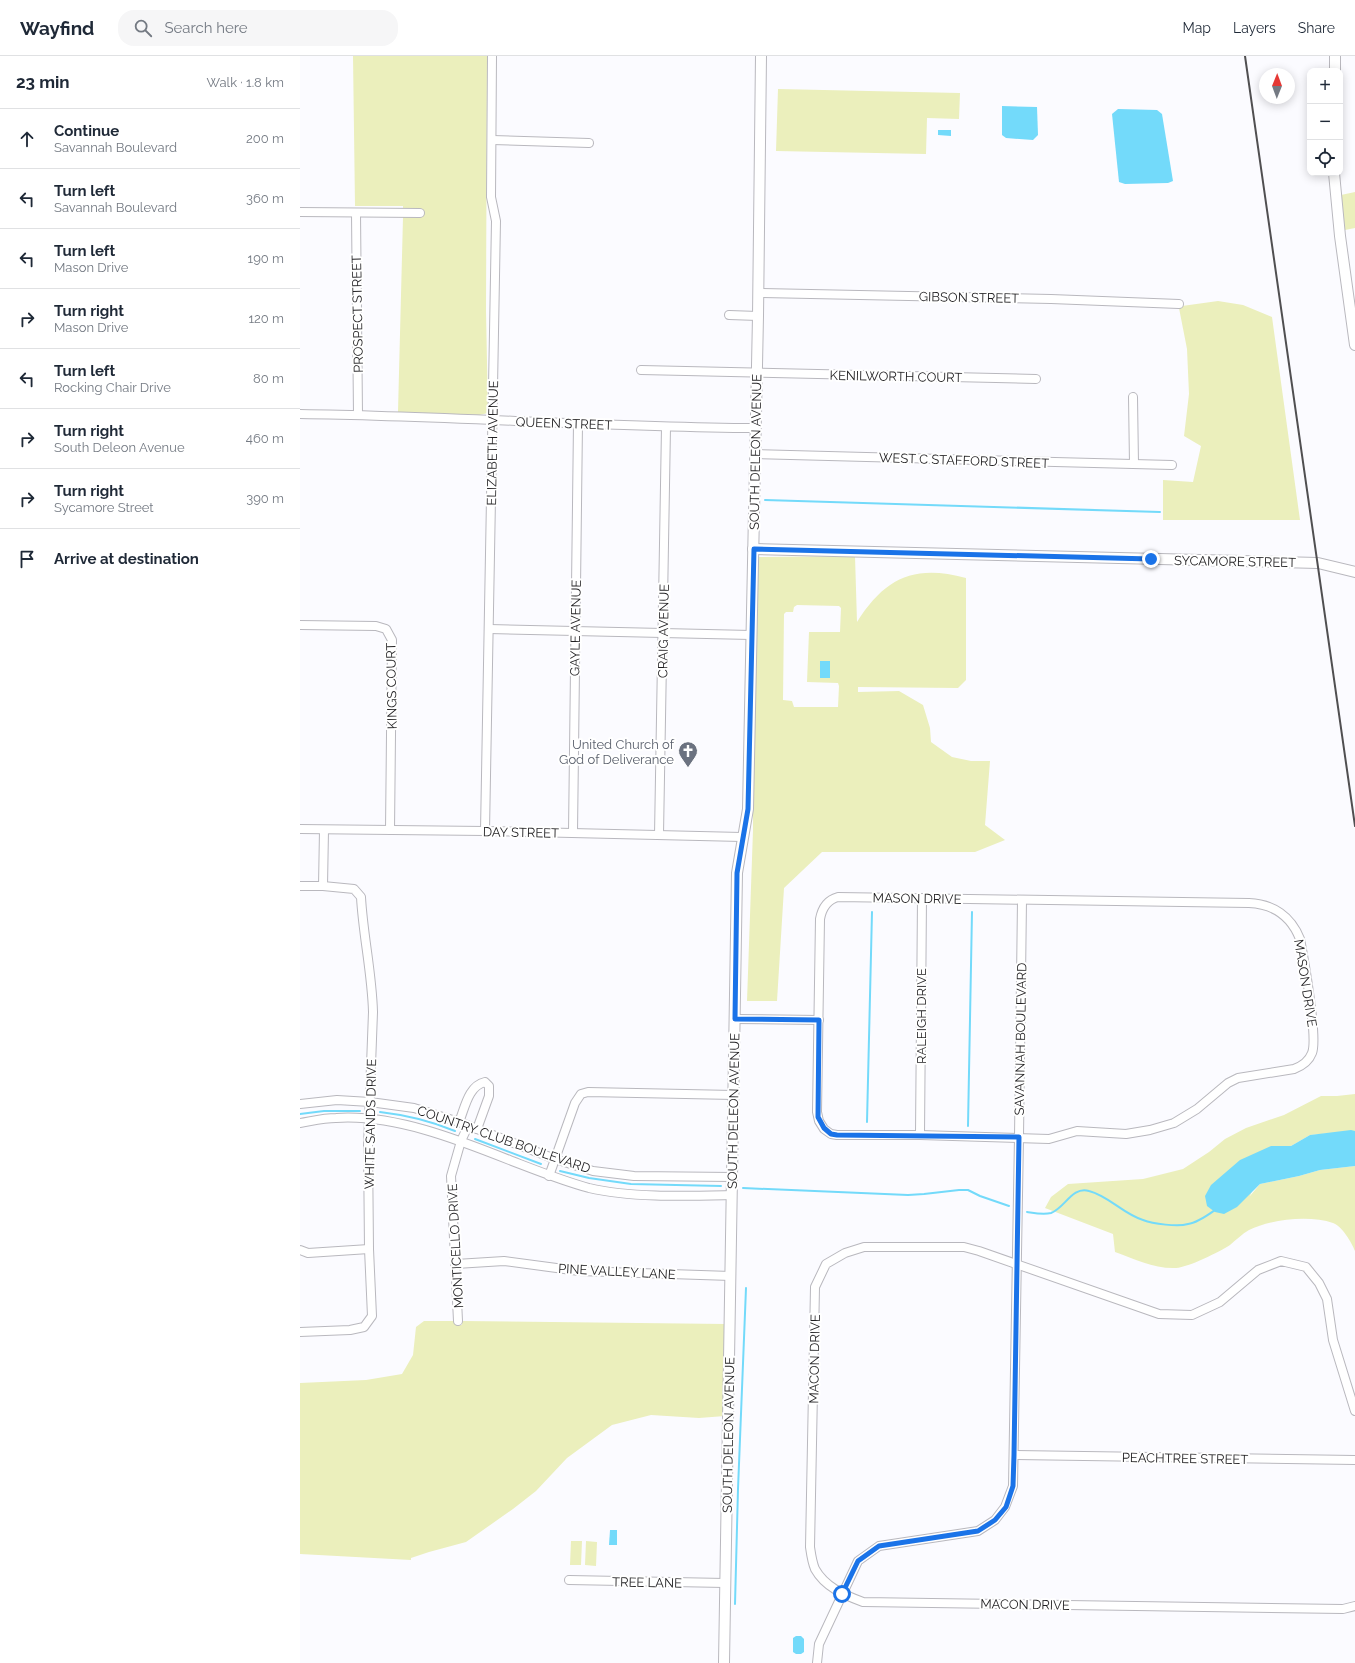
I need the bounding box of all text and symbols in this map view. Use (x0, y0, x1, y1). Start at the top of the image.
search box (118, 10, 398, 46)
text: Wayfind (20, 17, 94, 39)
icon: search (132, 17, 154, 39)
text: Search here (164, 19, 248, 37)
text: Map (1183, 20, 1211, 36)
text: Layers (1233, 20, 1276, 36)
text: Share (1298, 20, 1335, 36)
north arrow (1259, 68, 1295, 104)
map controls (1307, 68, 1343, 176)
button: + (1307, 68, 1343, 104)
text: 23 min (16, 72, 70, 92)
text: Walk · 1.8 km (207, 75, 284, 90)
button: − (1307, 104, 1343, 140)
text: Continue (54, 122, 119, 140)
icon: ahead (16, 128, 38, 150)
text: 200 m (246, 131, 284, 146)
text: Savannah Boulevard (54, 140, 177, 155)
button: locate (1307, 140, 1343, 176)
text: Turn left (54, 182, 115, 200)
icon: left (16, 188, 38, 210)
text: 360 m (246, 191, 284, 206)
text: Savannah Boulevard (54, 200, 177, 215)
text: Turn left (54, 242, 115, 260)
icon: left (16, 248, 38, 270)
text: 190 m (248, 251, 284, 266)
street label: PROSPECT STREET (349, 255, 366, 373)
text: Mason Drive (54, 260, 128, 275)
street label: GIBSON STREET (919, 289, 1019, 306)
text: Turn right (54, 302, 124, 320)
icon: right (16, 308, 38, 330)
text: 120 m (248, 311, 284, 326)
text: Mason Drive (54, 320, 128, 335)
text: Turn left (54, 362, 115, 380)
icon: left (16, 368, 38, 390)
street label: KENILWORTH COURT (829, 368, 963, 385)
text: 80 m (253, 371, 284, 386)
street label: SOUTH DELEON AVENUE (747, 374, 764, 530)
text: Rocking Chair Drive (54, 380, 171, 395)
street label: ELIZABETH AVENUE (484, 380, 501, 506)
street label: QUEEN STREET (515, 414, 613, 433)
text: Turn right (54, 422, 124, 440)
icon: right (16, 428, 38, 450)
text: 460 m (246, 431, 284, 446)
text: South Deleon Avenue (54, 440, 185, 455)
street label: WEST C STAFFORD STREET (879, 450, 1049, 471)
text: Turn right (54, 482, 124, 500)
icon: right (16, 488, 38, 510)
text: 390 m (246, 491, 284, 506)
text: Sycamore Street (54, 500, 154, 515)
icon: arrive (16, 548, 38, 570)
text: Arrive at destination (54, 550, 199, 568)
route end (1142, 550, 1160, 568)
street label: SYCAMORE STREET (1174, 553, 1296, 570)
street label: GAYLE AVENUE (567, 580, 584, 676)
street label: CRAIG AVENUE (655, 584, 672, 678)
street label: KINGS COURT (383, 642, 400, 730)
place label: United Church of God of Deliverance (559, 737, 675, 767)
church icon: United Church of God of Deliverance (677, 740, 699, 768)
street label: DAY STREET (483, 824, 559, 841)
street label: MASON DRIVE (872, 890, 962, 907)
street label: MASON DRIVE (1291, 938, 1320, 1028)
street label: SAVANNAH BOULEVARD (1012, 963, 1029, 1115)
street label: RALEIGH DRIVE (914, 968, 929, 1064)
street label: SOUTH DELEON AVENUE (725, 1033, 742, 1189)
street label: WHITE SANDS DRIVE (362, 1059, 379, 1189)
street label: COUNTRY CLUB BOULEVARD (415, 1103, 592, 1176)
street label: MONTICELLO DRIVE (445, 1183, 466, 1309)
street label: PINE VALLEY LANE (558, 1261, 676, 1282)
street label: MACON DRIVE (806, 1314, 823, 1404)
street label: SOUTH DELEON AVENUE (720, 1357, 737, 1513)
street label: PEACHTREE STREET (1122, 1450, 1248, 1467)
street label: TREE LANE (612, 1574, 682, 1591)
route start (833, 1585, 851, 1603)
street label: MACON DRIVE (980, 1596, 1070, 1613)

